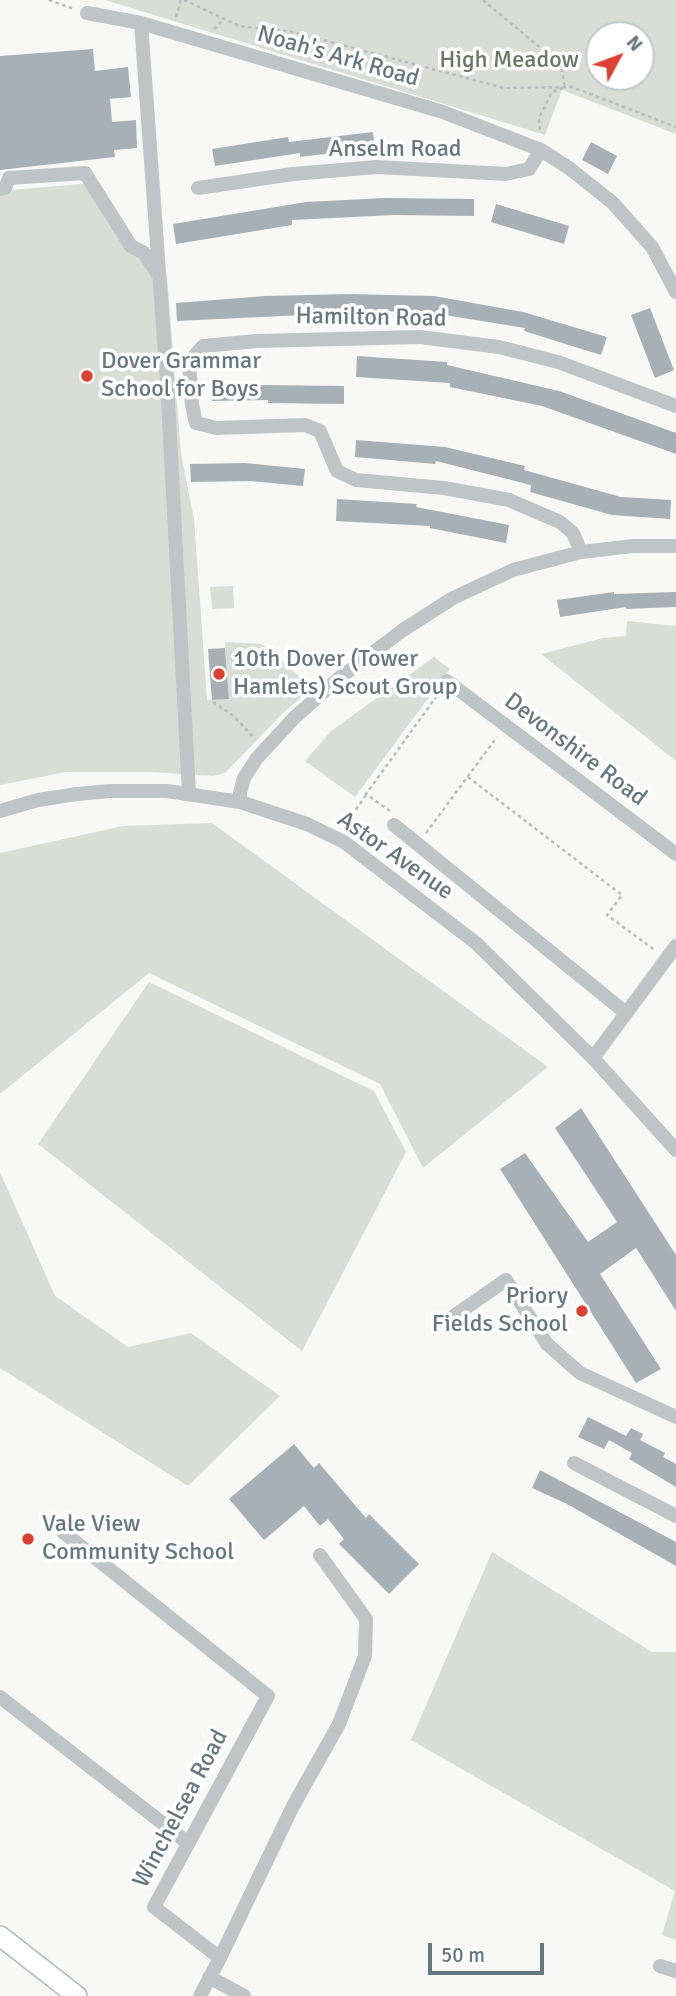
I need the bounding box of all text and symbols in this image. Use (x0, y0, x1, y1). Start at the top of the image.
street label: Noah's Ark Road (254, 20, 422, 94)
north arrow (585, 21, 655, 91)
text: N (621, 31, 648, 56)
park label: High Meadow (439, 47, 579, 75)
street label: Anselm Road (328, 136, 462, 164)
street label: Hamilton Road (295, 302, 447, 334)
place label: Dover Grammar School for Boys (101, 348, 261, 404)
marker: Dover Grammar School for Boys (79, 368, 95, 384)
place label: 10th Dover (Tower Hamlets) Scout Group (233, 646, 457, 702)
marker: 10th Dover (Tower Hamlets) Scout Group (211, 666, 227, 682)
street label: Devonshire Road (498, 687, 652, 813)
street label: Astor Avenue (331, 805, 459, 907)
place label: Priory Fields School (432, 1283, 568, 1339)
marker: Priory Fields School (574, 1303, 590, 1319)
place label: Vale View Community School (42, 1511, 234, 1567)
marker: Vale View Community School (20, 1531, 36, 1547)
street label: Winchelsea Road (127, 1725, 235, 1893)
scale bar (431, 1930, 546, 1974)
text: 50 m (441, 1942, 485, 1968)

